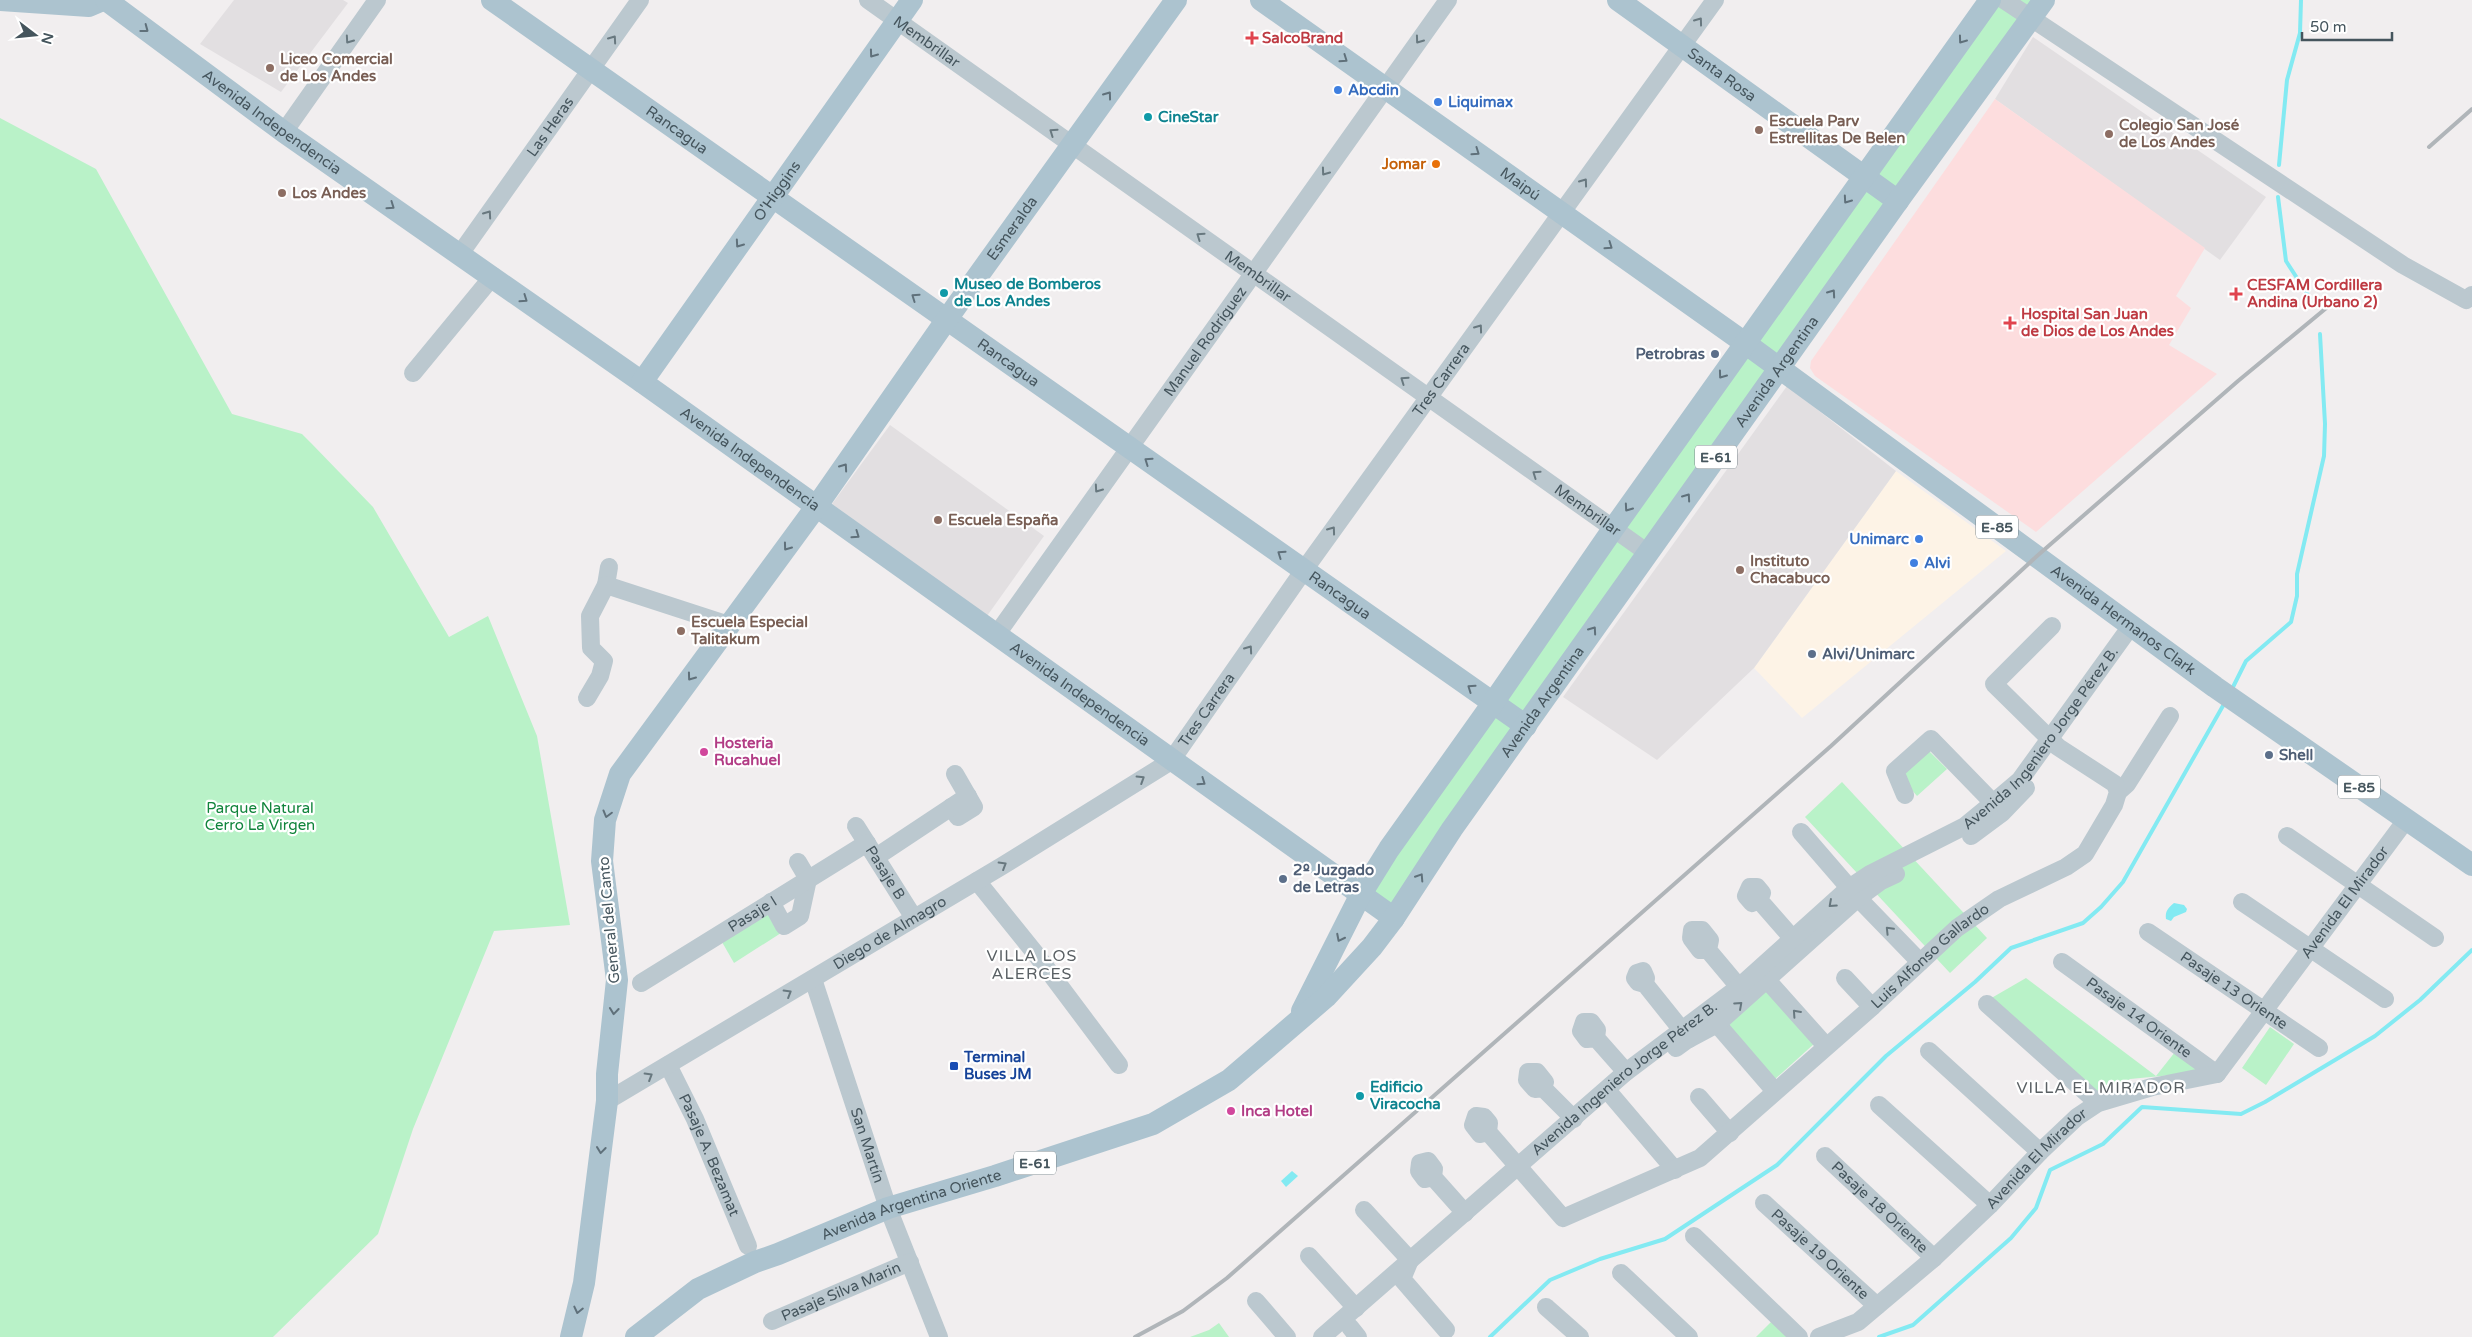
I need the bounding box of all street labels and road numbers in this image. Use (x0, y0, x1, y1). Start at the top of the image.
street label: Membrillar (890, 12, 964, 71)
street label: Santa Rosa (1684, 44, 1760, 105)
street label: Avenida Independencia (199, 66, 345, 178)
street label: Las Heras (523, 93, 578, 160)
street label: Rancagua (642, 102, 711, 158)
street label: O'Higgins (750, 157, 804, 224)
street label: Maipú (1497, 163, 1544, 204)
street label: Esmeralda (983, 193, 1041, 264)
street label: Membrillar (1221, 247, 1295, 306)
street label: Manuel Rodríguez (1160, 283, 1250, 400)
street label: Avenida Argentina (1731, 313, 1822, 431)
street label: Rancagua (974, 335, 1043, 391)
street label: Tres Carrera (1409, 339, 1474, 420)
street label: Avenida Independencia (677, 403, 823, 515)
road number: E-61 (1695, 446, 1737, 468)
street label: Membrillar (1551, 480, 1624, 540)
road number: E-85 (1976, 516, 2018, 538)
street label: Avenida Hermanos Clark (2047, 561, 2199, 679)
street label: Rancagua (1305, 567, 1374, 623)
street label: Avenida Independencia (1007, 638, 1153, 750)
street label: Avenida Argentina (1497, 643, 1588, 761)
street label: Avenida Ingeniero Jorge Pérez B. (1959, 643, 2122, 833)
street label: Tres Carrera (1175, 669, 1239, 750)
road number: E-85 (2338, 776, 2380, 799)
street label: Pasaje B (862, 842, 909, 903)
street label: Avenida El Mirador (2297, 842, 2393, 962)
street label: General del Canto (594, 856, 624, 984)
street label: Pasaje I (725, 892, 780, 936)
street label: Diego de Almagro (830, 892, 950, 973)
street label: Luis Alfonso Gallardo (1867, 900, 1992, 1012)
street label: Pasaje 13 Oriente (2177, 948, 2291, 1033)
street label: Pasaje 14 Oriente (2083, 973, 2195, 1062)
street label: Avenida Ingeniero Jorge Pérez B. (1528, 998, 1721, 1159)
street label: Pasaje A. Bezamat (675, 1091, 744, 1219)
street label: Avenida El Mirador (1982, 1104, 2090, 1213)
street label: San Martín (847, 1105, 888, 1185)
road number: E-61 (1014, 1152, 1056, 1174)
street label: Pasaje 18 Oriente (1828, 1158, 1932, 1257)
street label: Avenida Argentina Oriente (818, 1166, 1003, 1244)
street label: Pasaje 19 Oriente (1768, 1205, 1873, 1303)
street label: Pasaje Silva Marin (778, 1258, 904, 1325)

